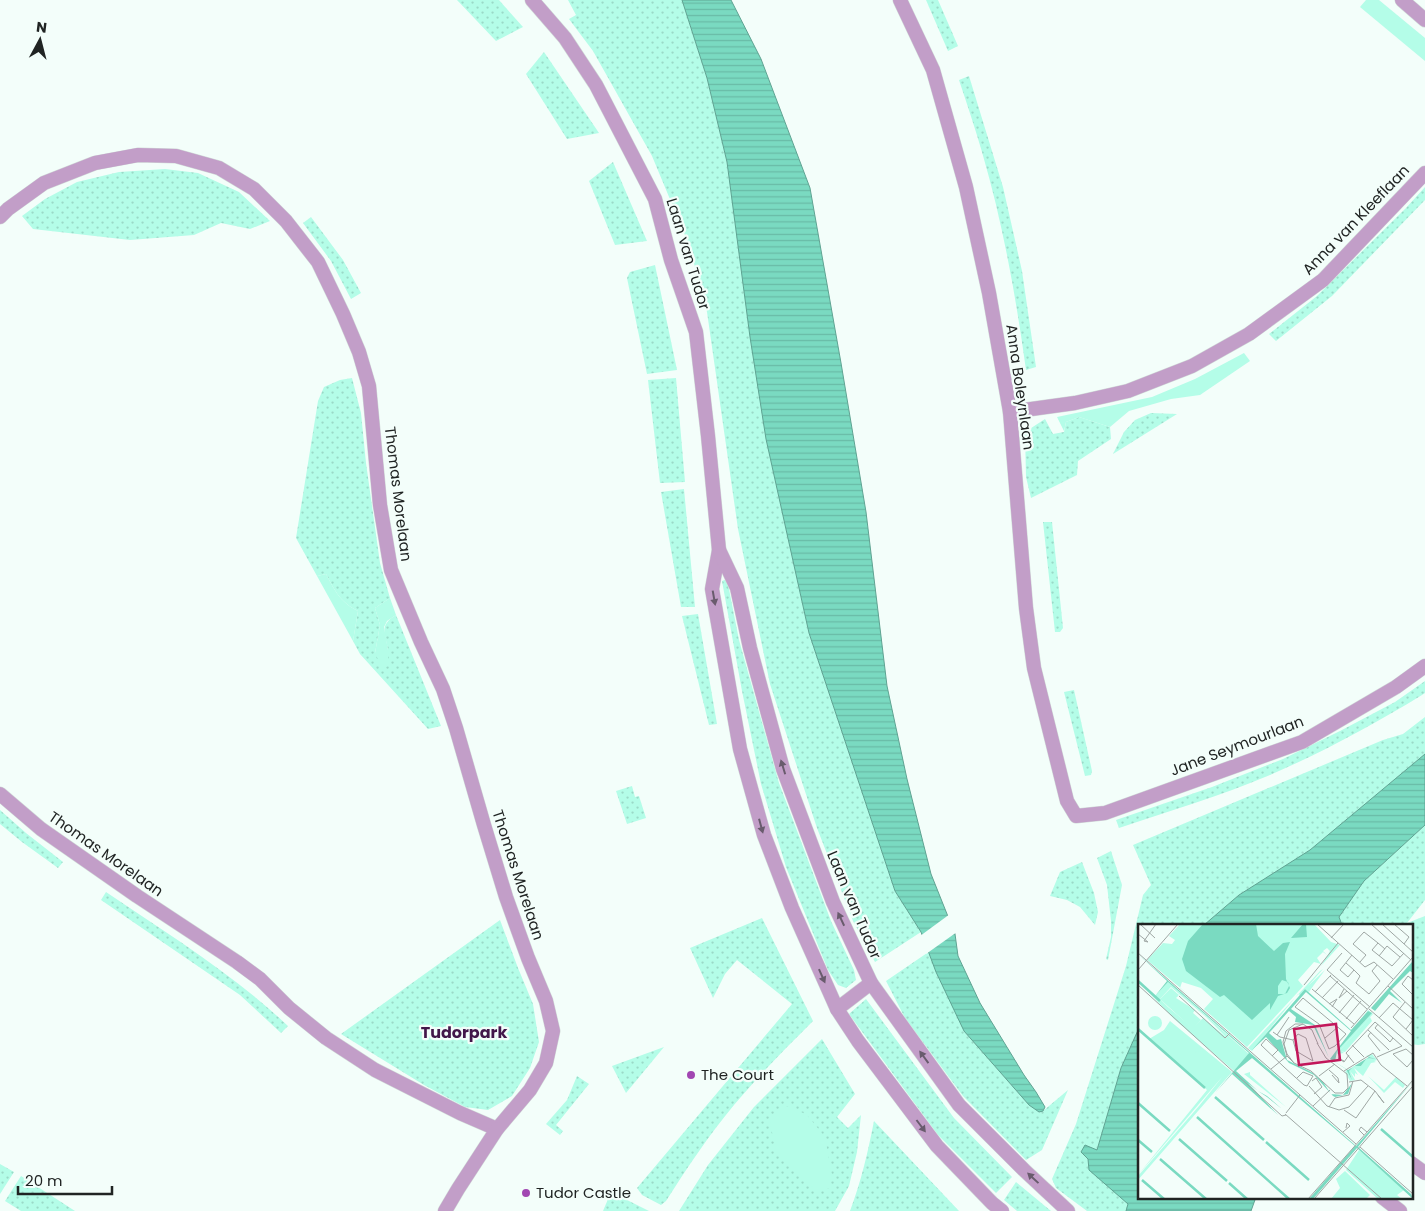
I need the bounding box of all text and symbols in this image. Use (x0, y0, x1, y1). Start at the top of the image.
north arrow (15, 15, 65, 65)
text: N (35, 17, 48, 38)
street label: Anna van Kleeflaan (1298, 160, 1414, 279)
street label: Laan van Tudor (662, 196, 716, 313)
street label: Anna Boleynlaan (1001, 323, 1040, 451)
street label: Thomas Morelaan (380, 425, 417, 563)
one-way arrow (710, 591, 718, 607)
street label: Jane Seymourlaan (1167, 710, 1307, 781)
one-way arrow (778, 759, 786, 774)
street label: Thomas Morelaan (45, 806, 168, 901)
street label: Thomas Morelaan (488, 807, 549, 943)
one-way arrow (757, 818, 765, 833)
street label: Laan van Tudor (822, 848, 887, 962)
one-way arrow (836, 912, 844, 926)
inset map (1138, 924, 1412, 1198)
one-way arrow (819, 969, 827, 983)
district label: Tudorpark (421, 1021, 507, 1044)
one-way arrow (919, 1050, 929, 1064)
place label: The Court (701, 1064, 774, 1085)
marker: The Court (685, 1069, 697, 1081)
one-way arrow (916, 1119, 927, 1132)
scale bar (18, 1164, 111, 1196)
text: 20 m (25, 1170, 63, 1191)
one-way arrow (1027, 1172, 1039, 1184)
place label: Tudor Castle (536, 1182, 631, 1203)
marker: Tudor Castle (520, 1187, 532, 1199)

